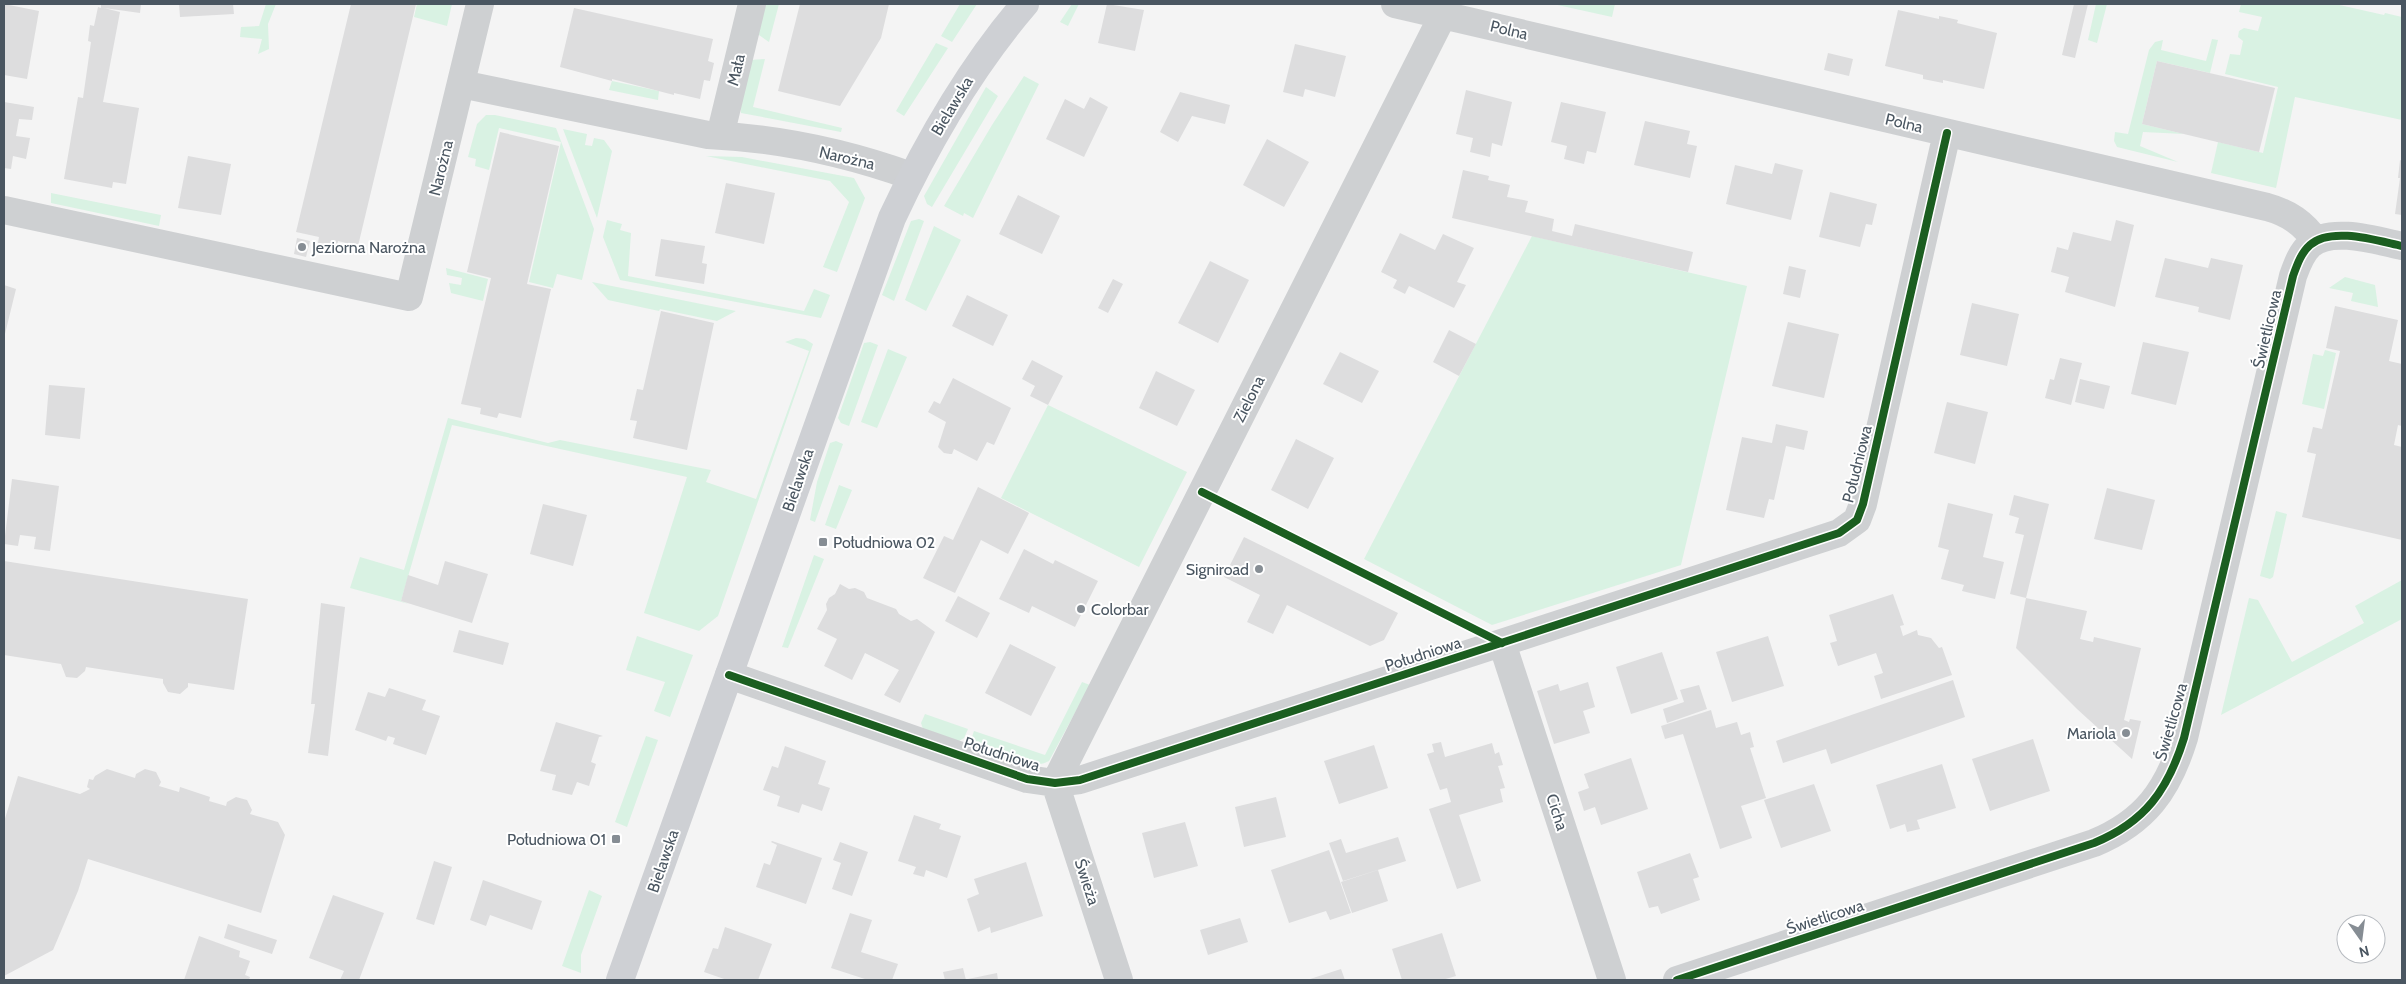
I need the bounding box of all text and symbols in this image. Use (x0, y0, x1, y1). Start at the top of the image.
street label: Polna (1488, 16, 1530, 44)
street label: Mała (723, 52, 749, 88)
street label: Bielawska (927, 73, 977, 139)
street label: Polna (1883, 109, 1925, 137)
street label: Narożna (425, 138, 457, 198)
street label: Narożna (817, 142, 877, 174)
place label: Jeziorna Narożna (311, 238, 426, 257)
marker: Jeziorna Narożna (296, 241, 308, 253)
street label: Świetlicowa (2249, 287, 2285, 370)
street label: Zielona (1229, 372, 1269, 425)
street label: Południowa (1838, 423, 1876, 505)
street label: Bielawska (778, 446, 818, 514)
place label: Południowa 02 (833, 533, 935, 552)
marker: Południowa 02 (817, 536, 829, 548)
place label: Signiroad (1186, 560, 1249, 579)
marker: Signiroad (1253, 563, 1265, 575)
place label: Colorbar (1091, 600, 1150, 619)
marker: Colorbar (1075, 603, 1087, 615)
street label: Południowa (1382, 633, 1464, 675)
street label: Świetlicowa (2151, 681, 2191, 763)
place label: Mariola (2067, 724, 2116, 743)
marker: Mariola (2120, 727, 2132, 739)
street label: Południowa (961, 733, 1043, 775)
street label: Cicha (1542, 791, 1572, 833)
street label: Bielawska (643, 827, 683, 895)
place label: Południowa 01 (507, 830, 606, 849)
marker: Południowa 01 (610, 833, 622, 845)
street label: Świeża (1071, 856, 1104, 908)
street label: Świetlicowa (1784, 895, 1866, 938)
north arrow (2336, 914, 2386, 964)
text: N (2357, 942, 2371, 962)

